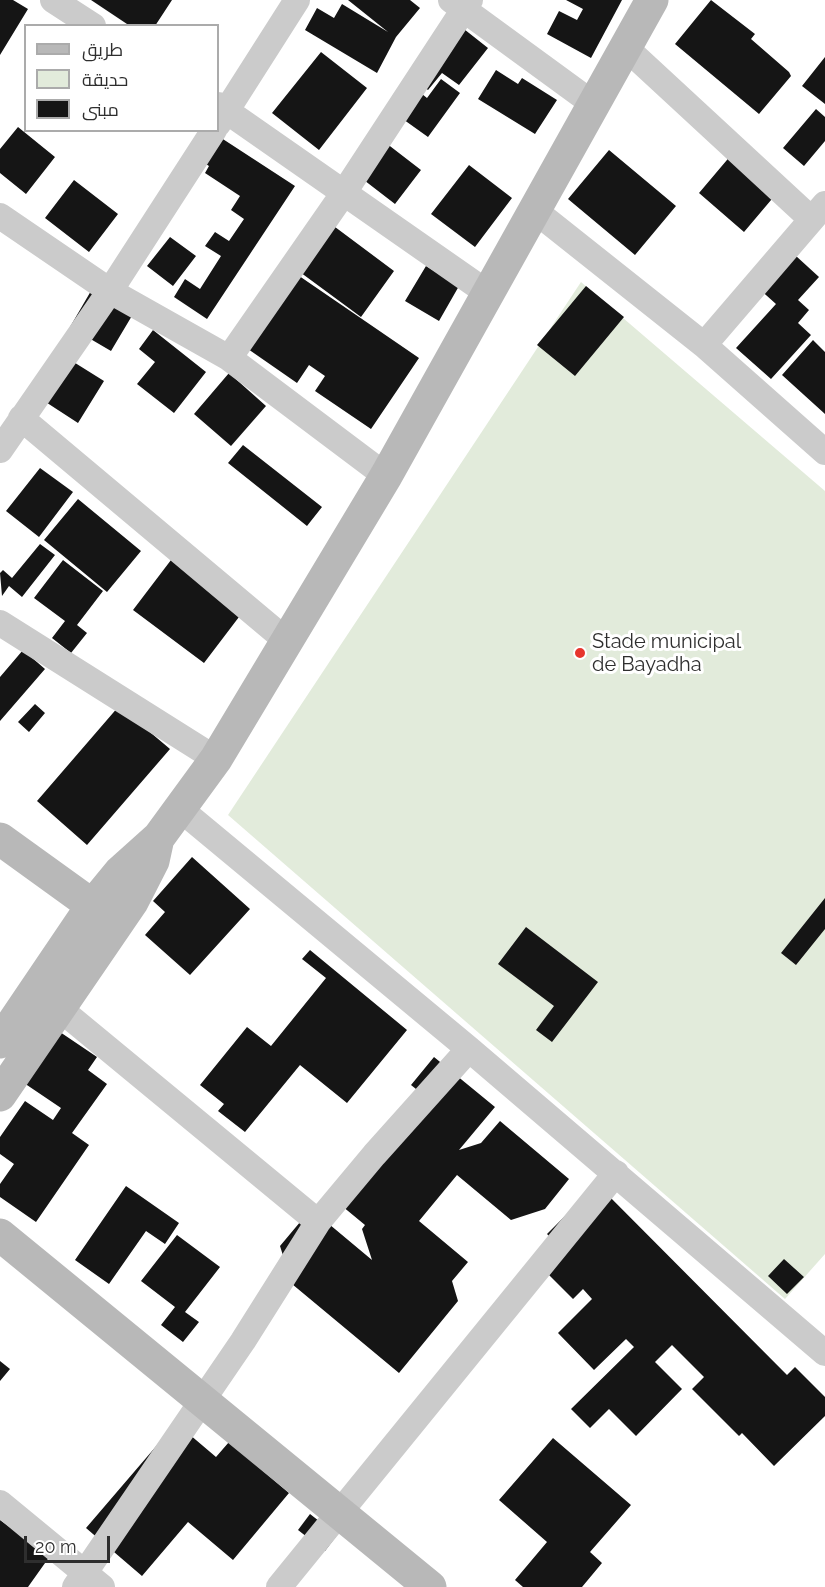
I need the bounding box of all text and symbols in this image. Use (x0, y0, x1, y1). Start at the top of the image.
legend (24, 24, 219, 132)
text: طريق (82, 39, 123, 60)
text: حديقة (82, 69, 128, 90)
text: مبنى (82, 99, 119, 120)
place label: Stade municipal de Bayadha (592, 630, 741, 677)
marker: Stade municipal de Bayadha (573, 646, 587, 660)
scale bar (27, 1524, 112, 1562)
text: 20 m (35, 1536, 77, 1557)

